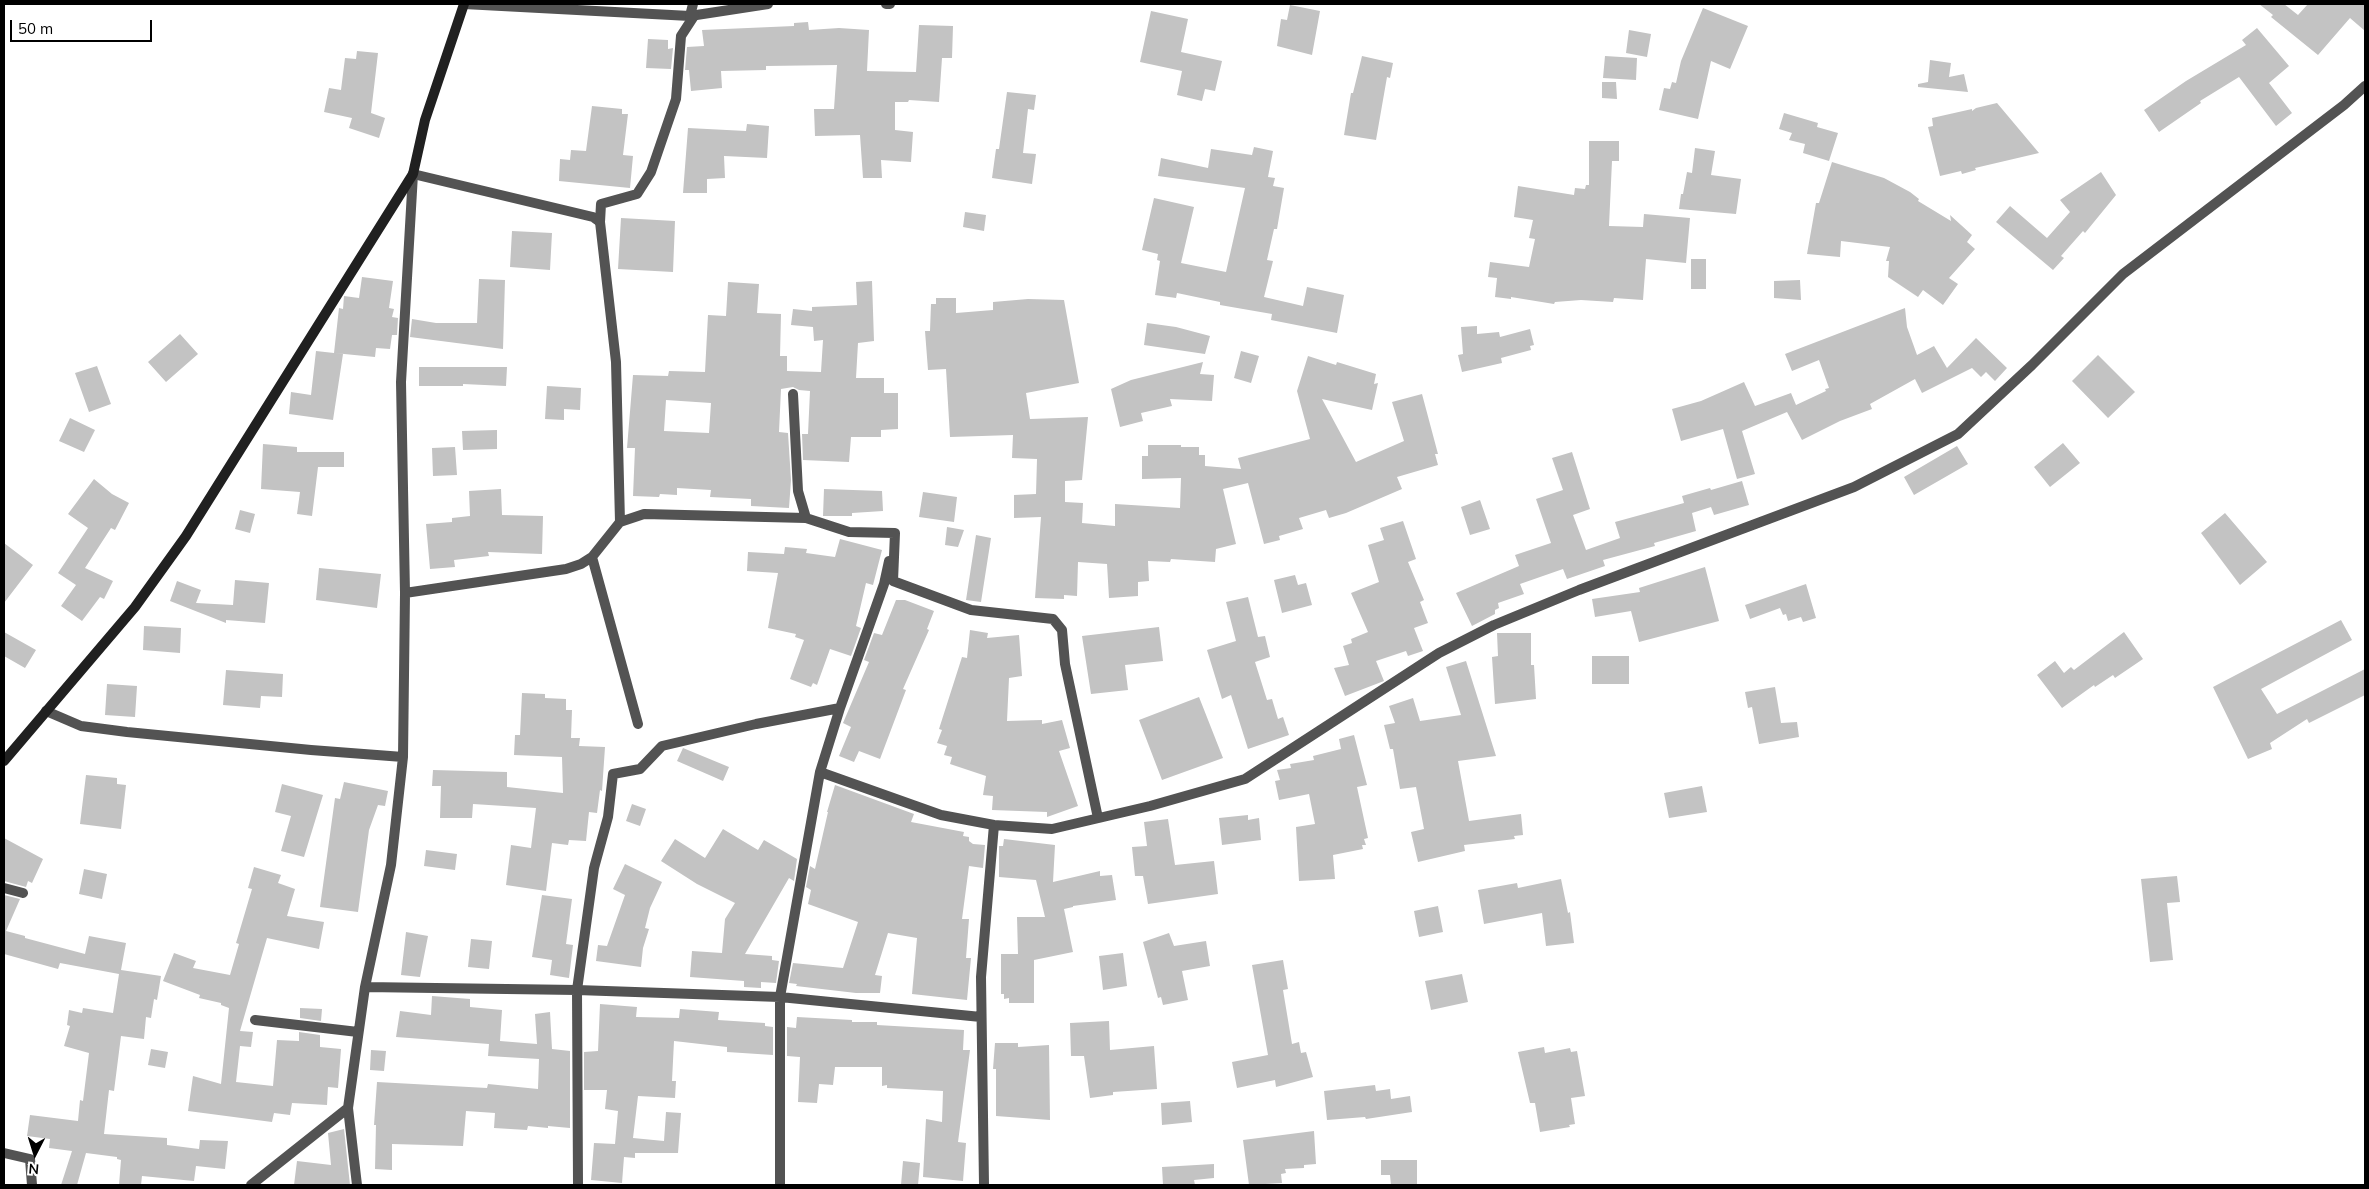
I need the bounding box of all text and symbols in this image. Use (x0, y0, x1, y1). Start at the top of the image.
scale bar (12, 10, 155, 42)
text: 50 m (18, 19, 53, 38)
north arrow (10, 1129, 60, 1179)
text: N (28, 1160, 40, 1178)

